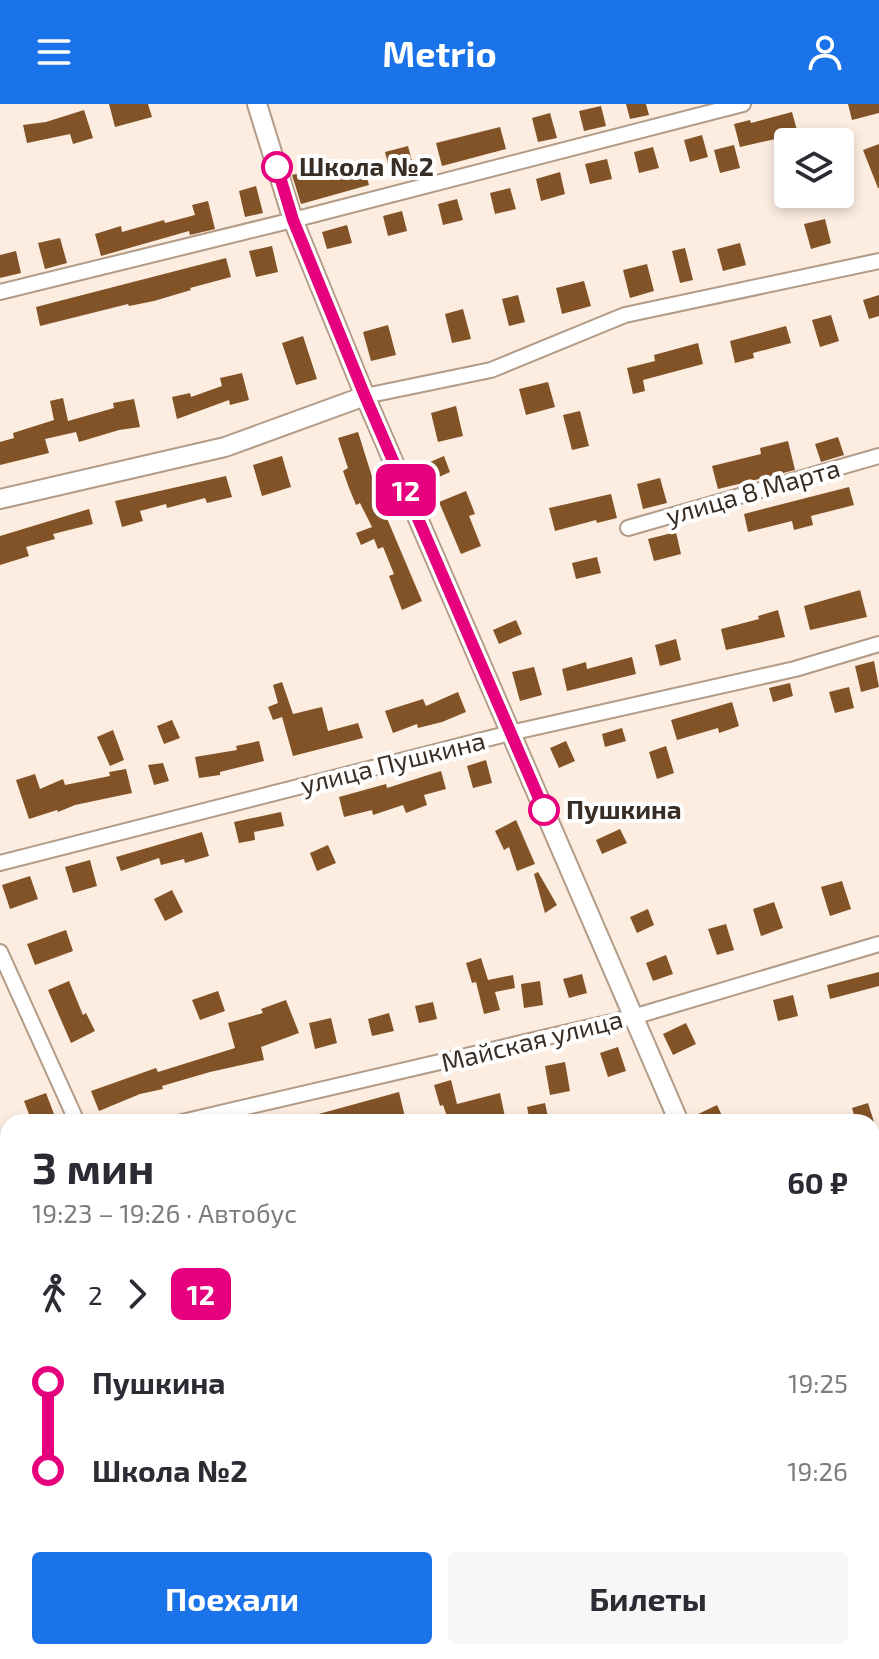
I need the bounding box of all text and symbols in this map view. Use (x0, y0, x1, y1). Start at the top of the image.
icon: menu (32, 30, 76, 74)
icon: person (803, 30, 847, 74)
text: Metrio (382, 31, 497, 74)
map controls (774, 128, 854, 208)
button: layers (774, 128, 854, 208)
place label: Школа №2 (299, 150, 434, 181)
marker: Школа №2 (262, 152, 292, 182)
street label: улица 8 Марта (662, 451, 843, 531)
line badge: 12 (370, 464, 442, 516)
text: 12 (392, 473, 420, 507)
street label: улица Пушкина (297, 724, 488, 800)
place label: Пушкина (566, 793, 682, 824)
marker: Пушкина (529, 795, 559, 825)
street label: Майская улица (438, 1002, 626, 1078)
text: 3 мин (32, 1140, 154, 1193)
text: 60 ₽ (787, 1164, 848, 1200)
text: 19:23 – 19:26 · Автобус (32, 1197, 297, 1228)
icon: walk (32, 1272, 76, 1316)
icon: forward (115, 1272, 159, 1316)
text: 12 (187, 1277, 215, 1311)
text: 2 (88, 1279, 103, 1310)
text: Пушкина (92, 1364, 226, 1400)
text: 19:25 (788, 1367, 848, 1398)
text: Школа №2 (92, 1452, 248, 1488)
text: 19:26 (787, 1455, 848, 1486)
button: Поехали (32, 1552, 432, 1644)
button: Билеты (448, 1552, 848, 1644)

